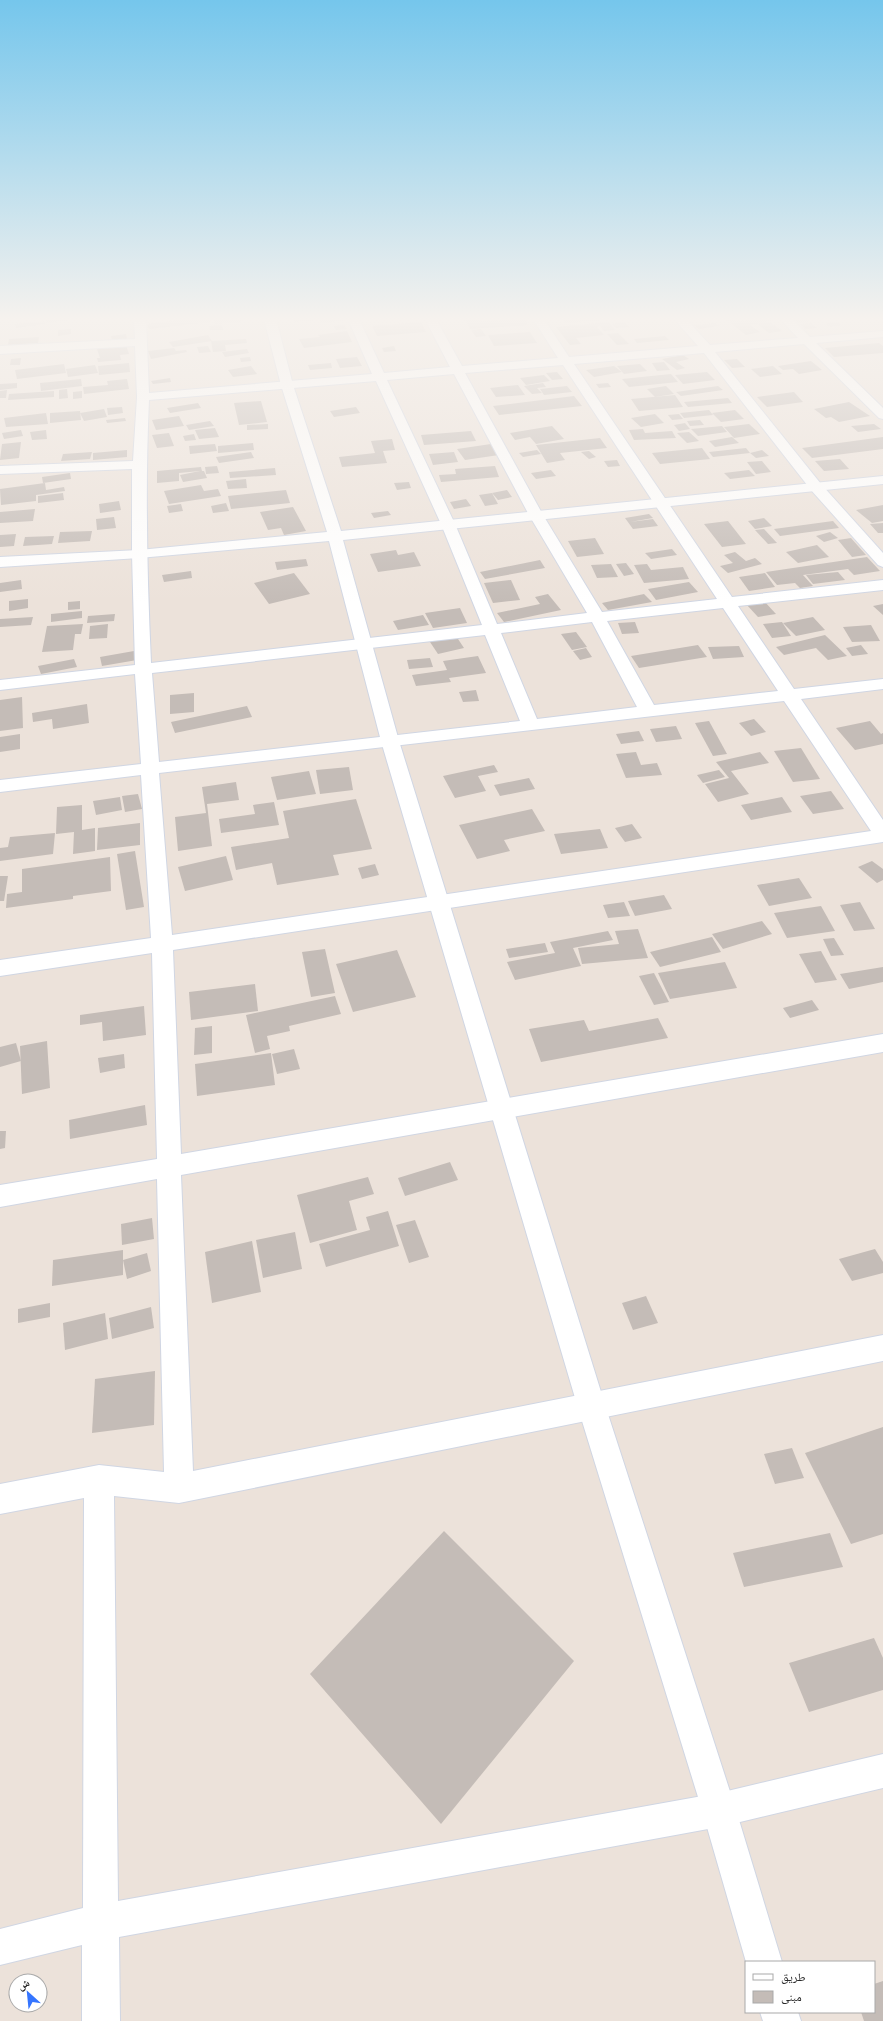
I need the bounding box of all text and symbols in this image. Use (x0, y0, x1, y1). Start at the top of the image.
legend (745, 1961, 875, 2013)
text: طريق (781, 1969, 806, 1985)
north arrow (8, 1973, 48, 2013)
text: ش (15, 1975, 33, 1994)
text: مبنى (781, 1989, 802, 2005)

